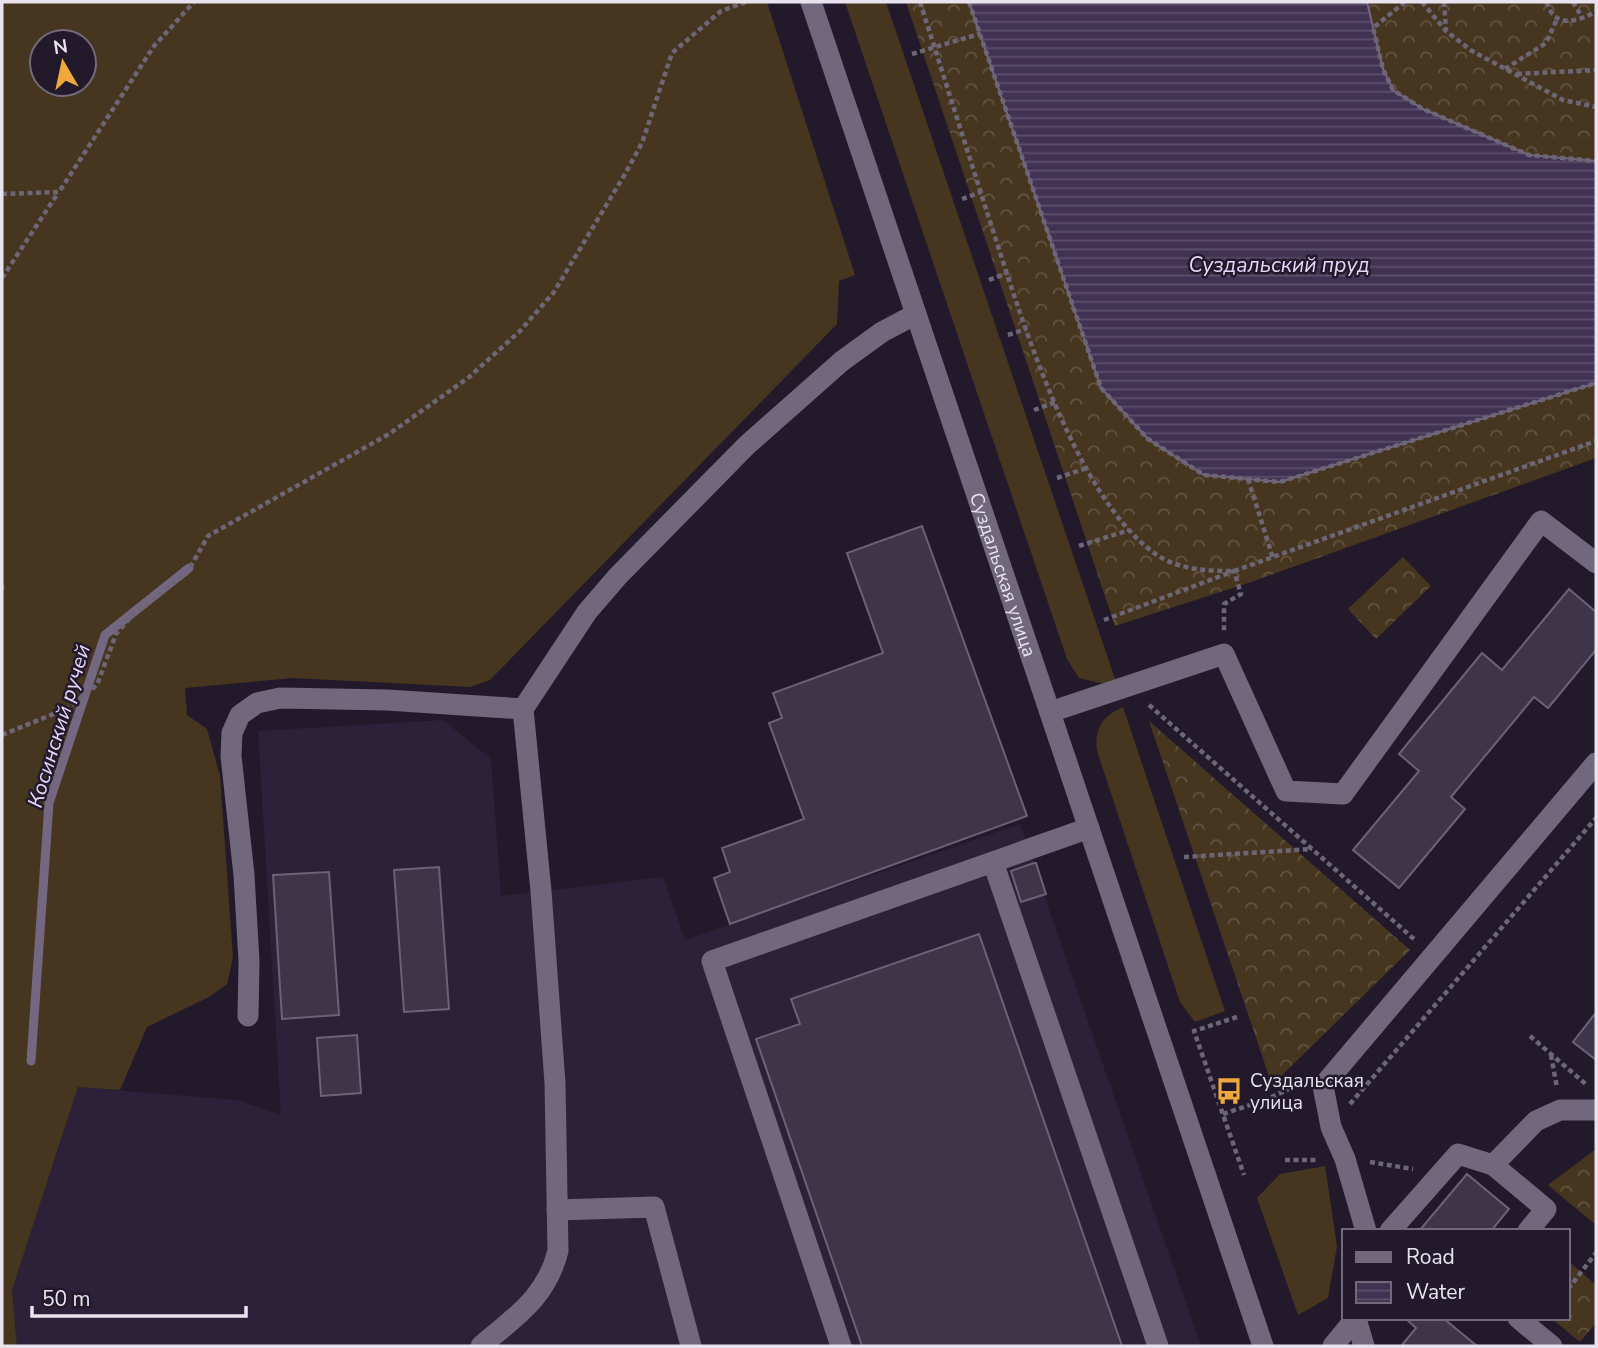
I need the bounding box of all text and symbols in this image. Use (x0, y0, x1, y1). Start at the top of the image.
north arrow (28, 28, 98, 98)
text: N (51, 33, 70, 61)
water label: Суздальский пруд (1188, 251, 1370, 279)
street label: Суздальская улица (963, 489, 1042, 661)
water label: Косинский ручей (21, 641, 97, 811)
place label: Суздальская улица (1250, 1068, 1364, 1116)
bus stop icon: Суздальская улица (1214, 1076, 1244, 1106)
legend (1342, 1229, 1570, 1320)
text: Road (1406, 1243, 1455, 1271)
scale bar (32, 1274, 245, 1318)
text: Water (1406, 1278, 1465, 1306)
text: 50 m (42, 1285, 91, 1313)

